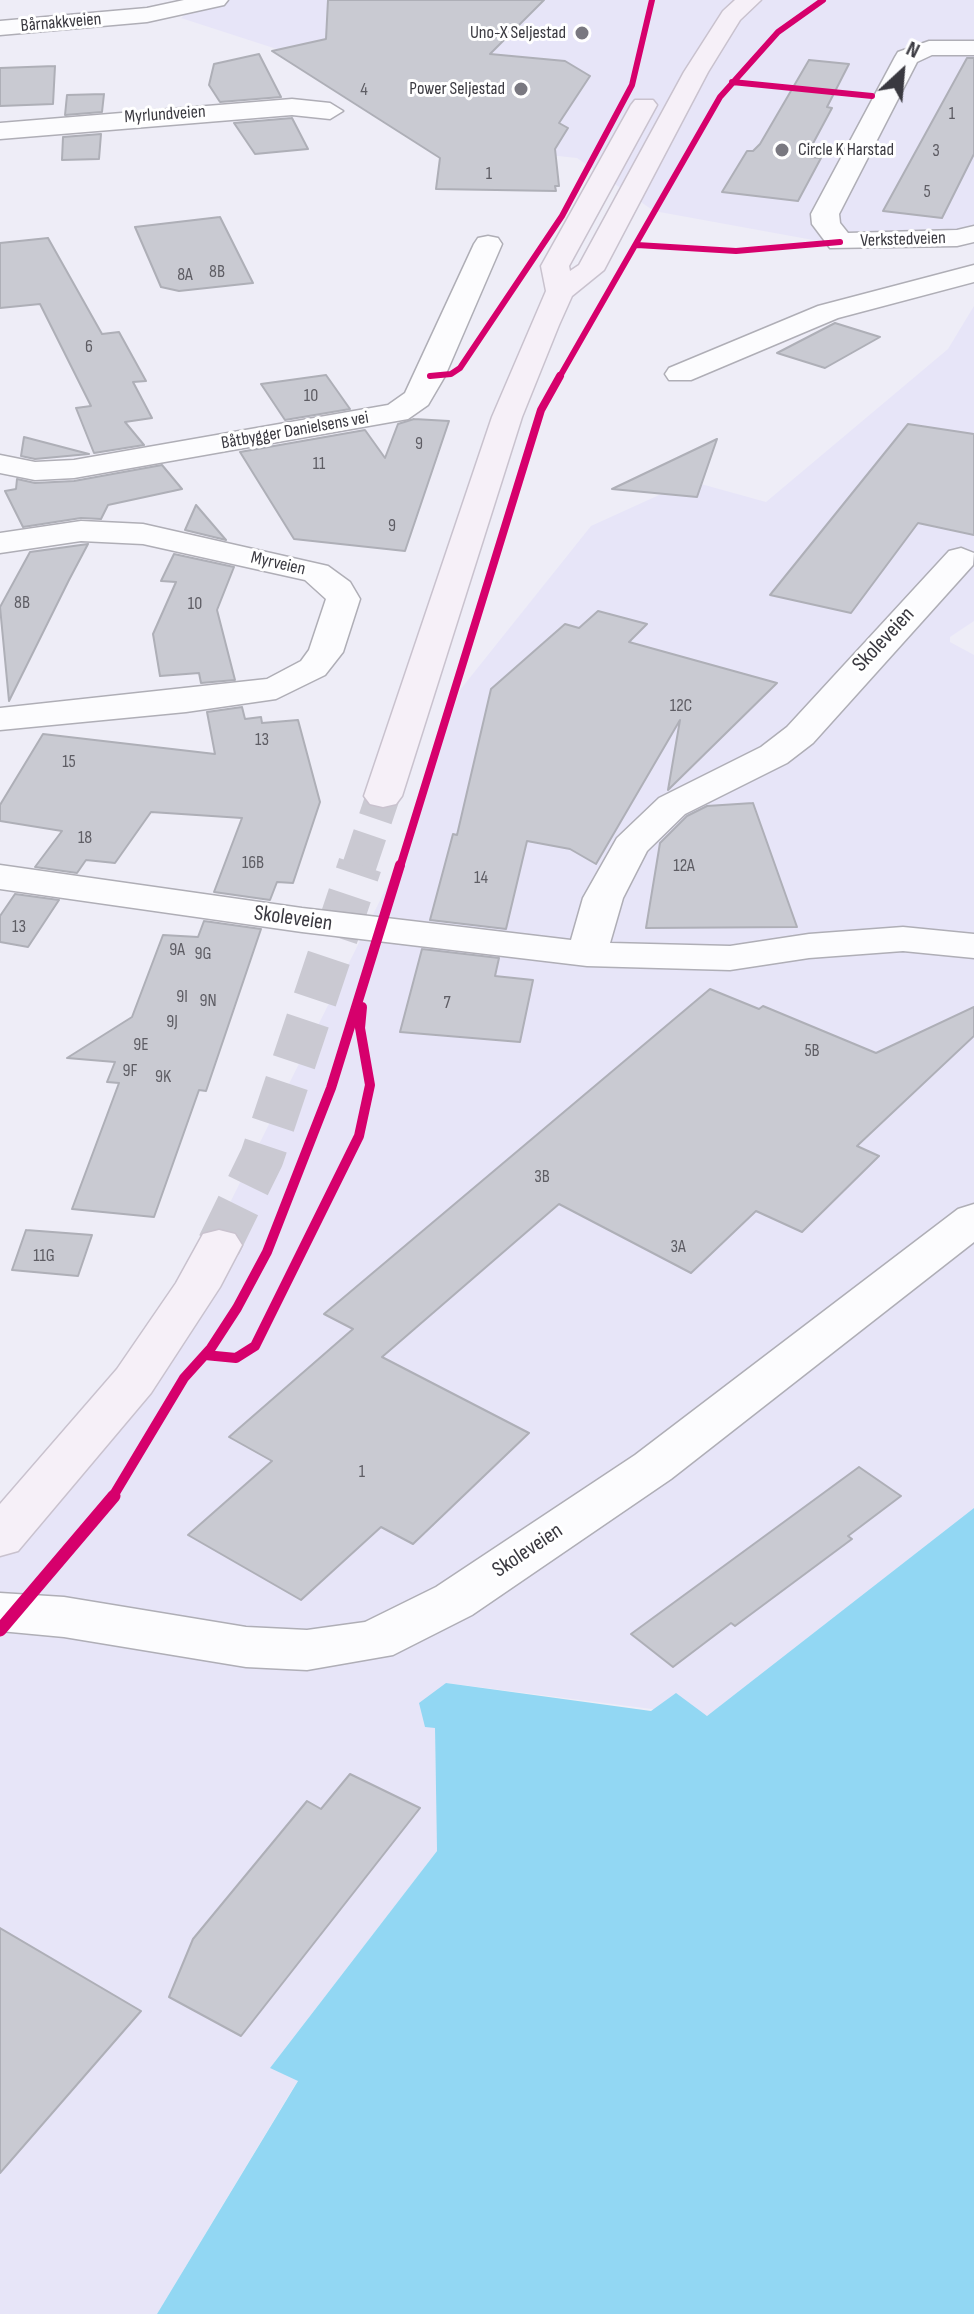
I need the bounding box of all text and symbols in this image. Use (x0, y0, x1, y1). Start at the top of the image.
street label: Bårnakkveien (20, 9, 102, 37)
place label: Uno-X Seljestad (470, 22, 566, 44)
marker: Uno-X Seljestad (573, 24, 591, 42)
north arrow (862, 32, 942, 112)
text: N (902, 35, 924, 65)
place label: Power Seljestad (409, 78, 505, 100)
house number: 4 (360, 79, 368, 101)
marker: Power Seljestad (512, 80, 530, 98)
street label: Myrlundveien (124, 101, 206, 129)
house number: 1 (949, 103, 955, 125)
place label: Circle K Harstad (798, 139, 894, 161)
house number: 3 (932, 140, 940, 162)
marker: Circle K Harstad (773, 141, 791, 159)
house number: 1 (486, 163, 492, 185)
house number: 5 (923, 181, 931, 203)
street label: Verkstedveien (860, 228, 946, 252)
house number: 8B (209, 261, 225, 283)
house number: 8A (177, 264, 193, 286)
house number: 6 (85, 336, 93, 358)
house number: 10 (304, 385, 318, 407)
street label: Båtbygger Danielsens vei (220, 407, 370, 455)
house number: 9 (415, 433, 423, 455)
house number: 11 (313, 453, 325, 475)
house number: 9 (388, 515, 396, 537)
street label: Myrveien (249, 547, 307, 581)
house number: 8B (14, 592, 30, 614)
house number: 10 (188, 593, 202, 615)
street label: Skoleveien (847, 602, 921, 678)
house number: 12C (670, 695, 692, 717)
house number: 13 (255, 729, 269, 751)
house number: 15 (62, 751, 76, 773)
house number: 18 (78, 827, 92, 849)
house number: 16B (242, 852, 264, 874)
house number: 12A (673, 855, 695, 877)
house number: 14 (474, 867, 488, 889)
street label: Skoleveien (252, 900, 334, 938)
house number: 13 (12, 916, 26, 938)
house number: 9A (169, 939, 185, 961)
house number: 9G (195, 943, 211, 965)
house number: 9I (176, 986, 188, 1008)
house number: 9N (199, 990, 217, 1012)
house number: 7 (443, 992, 451, 1014)
house number: 9J (166, 1011, 178, 1033)
house number: 9E (133, 1034, 149, 1056)
house number: 5B (804, 1040, 820, 1062)
house number: 9F (122, 1060, 138, 1082)
house number: 9K (155, 1066, 171, 1088)
house number: 3B (534, 1166, 550, 1188)
house number: 3A (670, 1236, 686, 1258)
house number: 11G (33, 1245, 55, 1267)
house number: 1 (359, 1461, 365, 1483)
street label: Skoleveien (488, 1518, 568, 1584)

